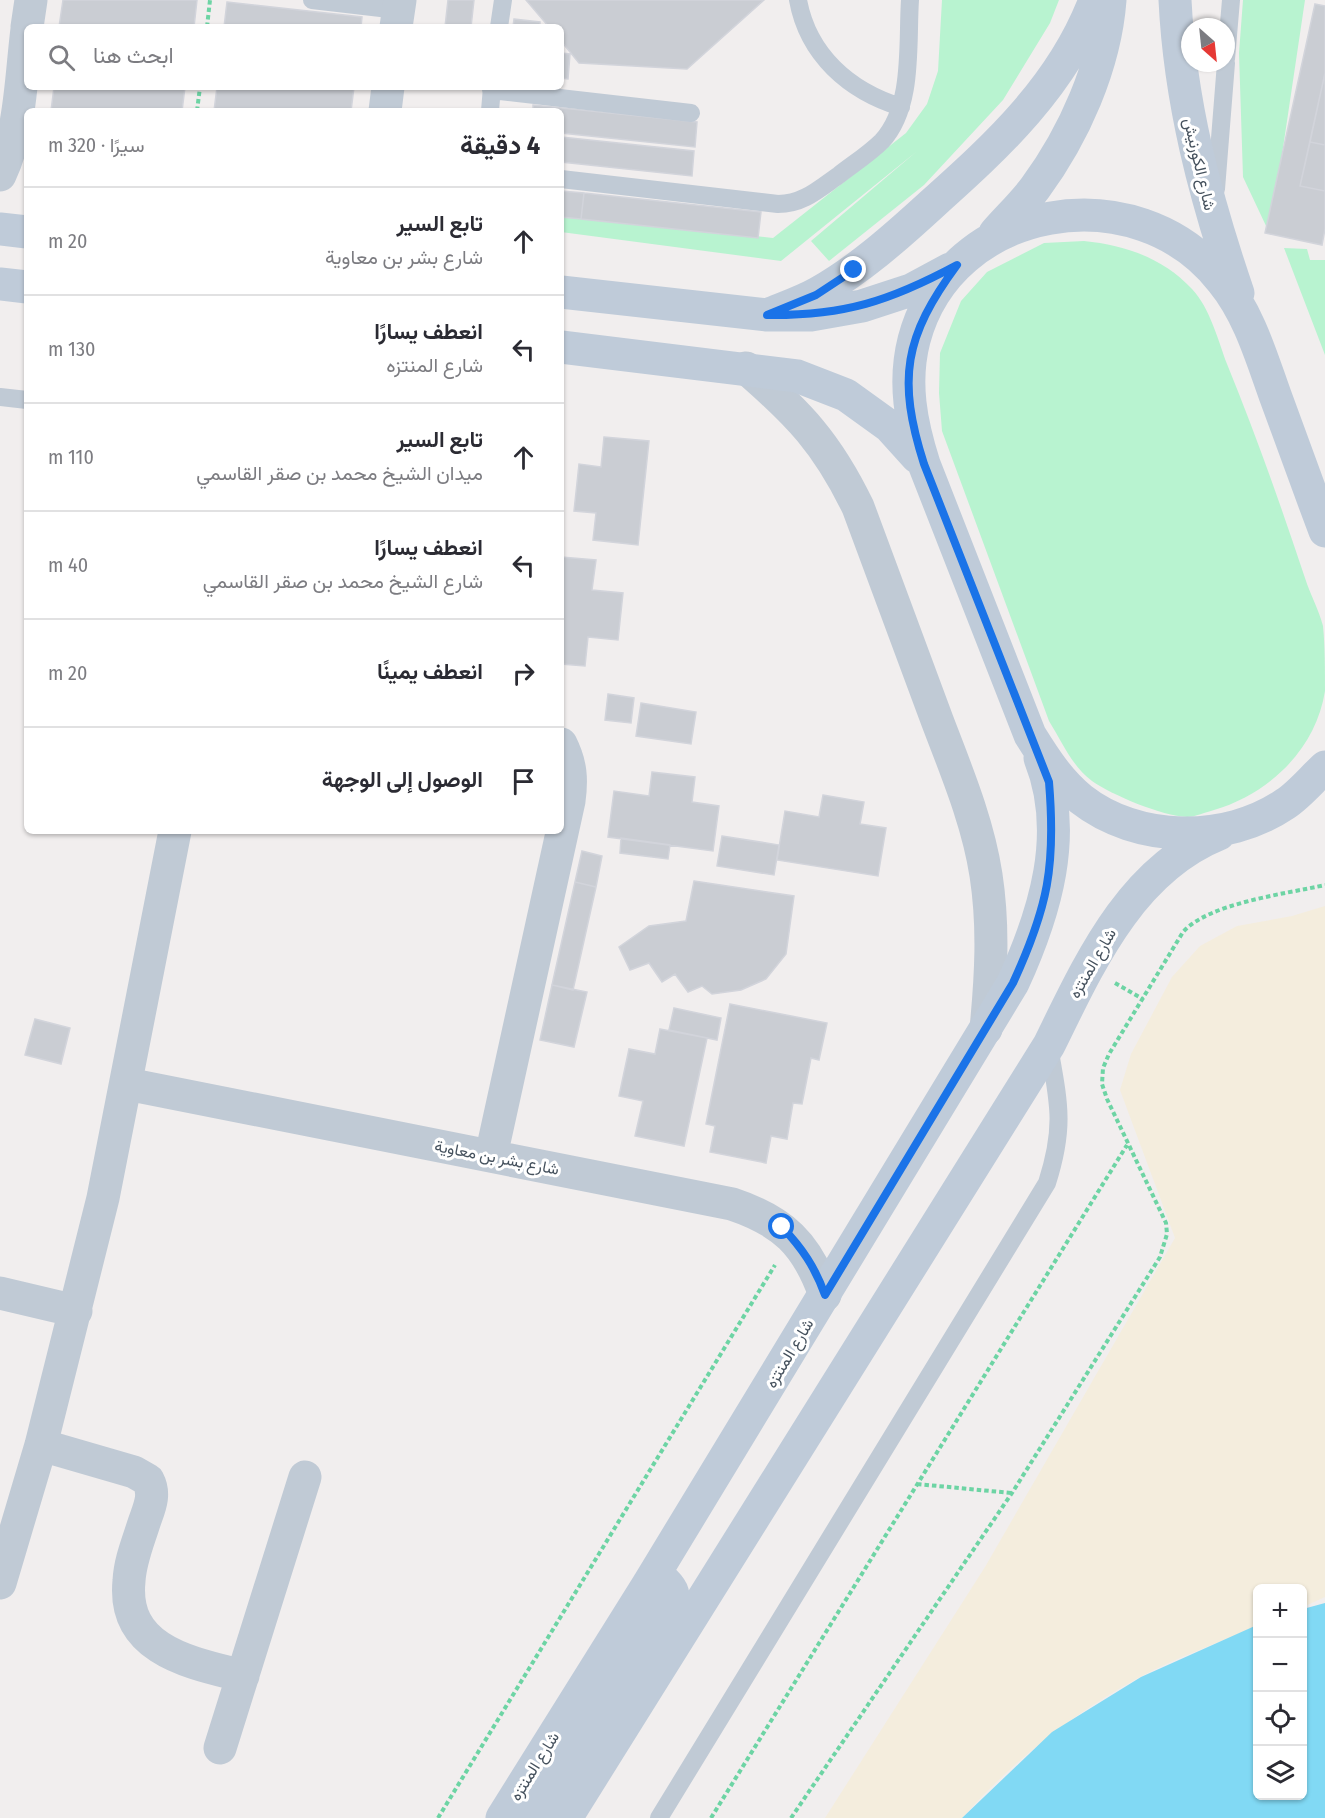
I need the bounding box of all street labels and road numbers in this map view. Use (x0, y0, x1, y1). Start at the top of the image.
street label: شارع الكورنيش (1178, 116, 1219, 213)
street label: شارع المنتزه (1065, 925, 1122, 1002)
street label: شارع بشر بن معاوية (433, 1136, 561, 1181)
street label: شارع المنتزه (761, 1315, 819, 1392)
street label: شارع المنتزه (506, 1728, 565, 1805)

